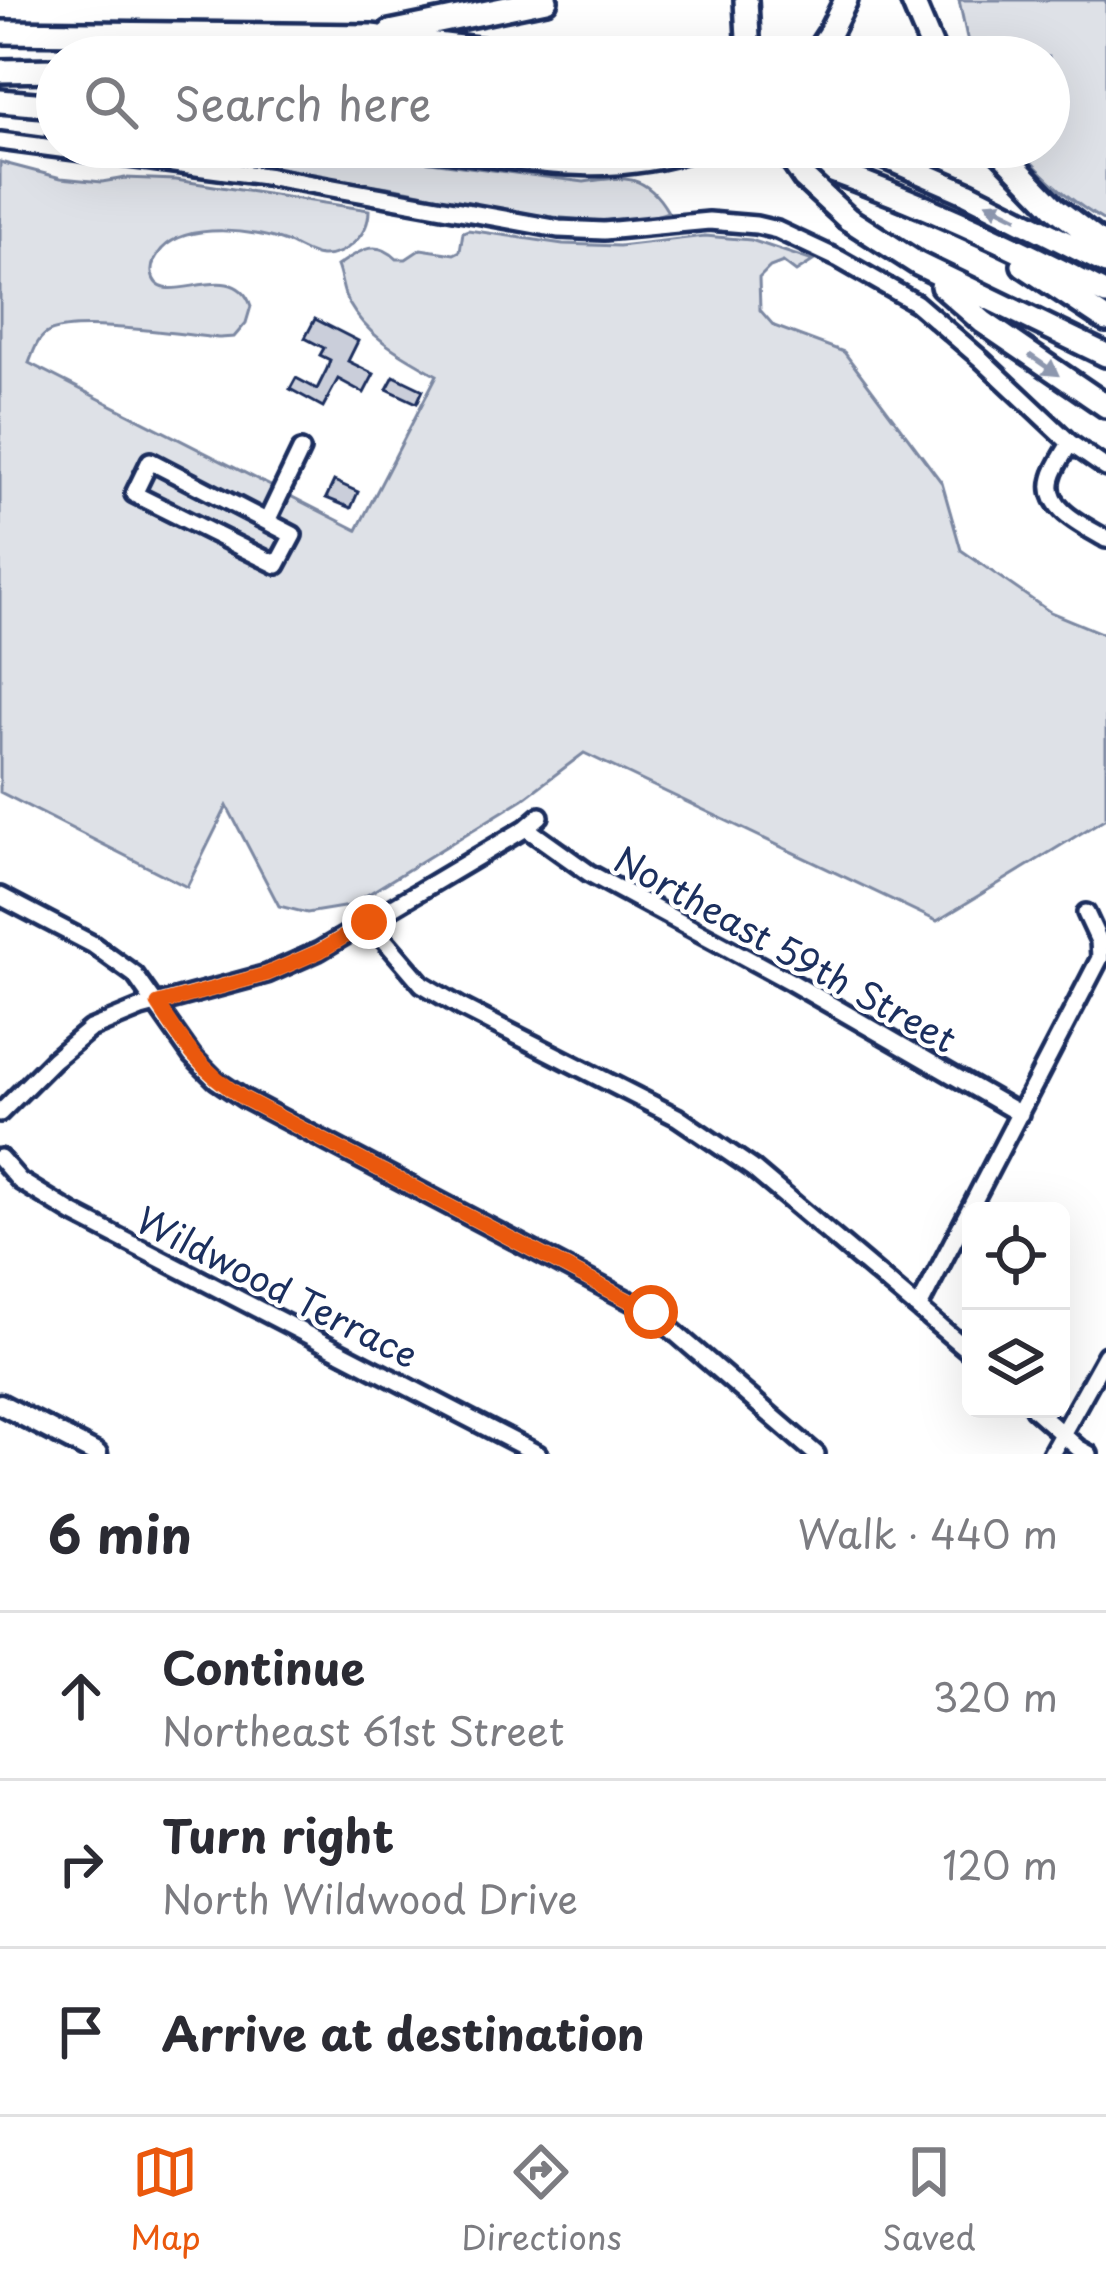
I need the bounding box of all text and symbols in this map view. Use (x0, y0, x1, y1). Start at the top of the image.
search box (36, 36, 1070, 168)
text: Search here (174, 68, 431, 136)
icon: search (78, 69, 144, 135)
one-way arrow (984, 200, 1019, 220)
one-way arrow (1027, 353, 1060, 376)
street label: Northeast 59th Street (605, 831, 967, 1065)
route end (342, 895, 396, 949)
street label: Wildwood Terrace (128, 1192, 428, 1380)
map controls (962, 1202, 1070, 1418)
button: locate (962, 1202, 1070, 1310)
route start (624, 1285, 678, 1339)
button: layers (962, 1310, 1070, 1418)
text: 6 min (48, 1494, 192, 1571)
text: Walk · 440 m (798, 1503, 1058, 1562)
text: Continue (162, 1632, 365, 1700)
icon: ahead (48, 1663, 114, 1729)
text: 320 m (933, 1666, 1058, 1725)
text: Northeast 61st Street (162, 1700, 565, 1759)
text: Turn right (162, 1800, 394, 1868)
icon: right (48, 1831, 114, 1897)
text: 120 m (942, 1834, 1058, 1893)
text: North Wildwood Drive (162, 1868, 578, 1927)
text: Arrive at destination (162, 1998, 645, 2066)
icon: arrive (48, 1999, 114, 2065)
tab: Map (130, 2139, 201, 2261)
tab: Directions (461, 2139, 622, 2261)
tab: Saved (882, 2139, 976, 2261)

